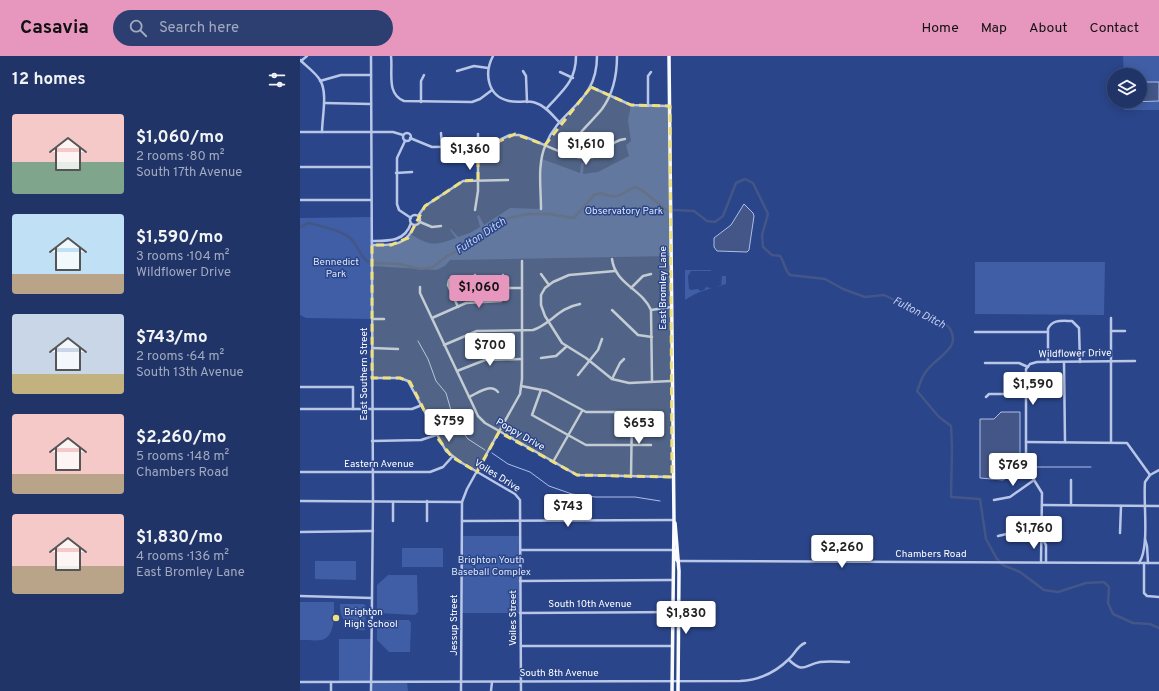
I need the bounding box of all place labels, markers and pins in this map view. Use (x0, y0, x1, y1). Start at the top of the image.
pin: $1,610 (553, 132, 619, 166)
pin: $1,360 (437, 137, 503, 171)
pin: $1,060 (446, 275, 512, 309)
pin: $700 (466, 333, 514, 367)
pin: $1,590 (1000, 372, 1066, 406)
pin: $759 (425, 409, 473, 443)
pin: $653 (615, 411, 663, 445)
pin: $769 (989, 453, 1037, 487)
pin: $743 (544, 494, 592, 528)
pin: $1,760 (1001, 516, 1067, 550)
pin: $2,260 (809, 535, 875, 569)
pin: $1,830 (653, 601, 719, 635)
place label: Brighton High School (344, 606, 398, 631)
marker: Brighton High School (331, 613, 341, 623)

